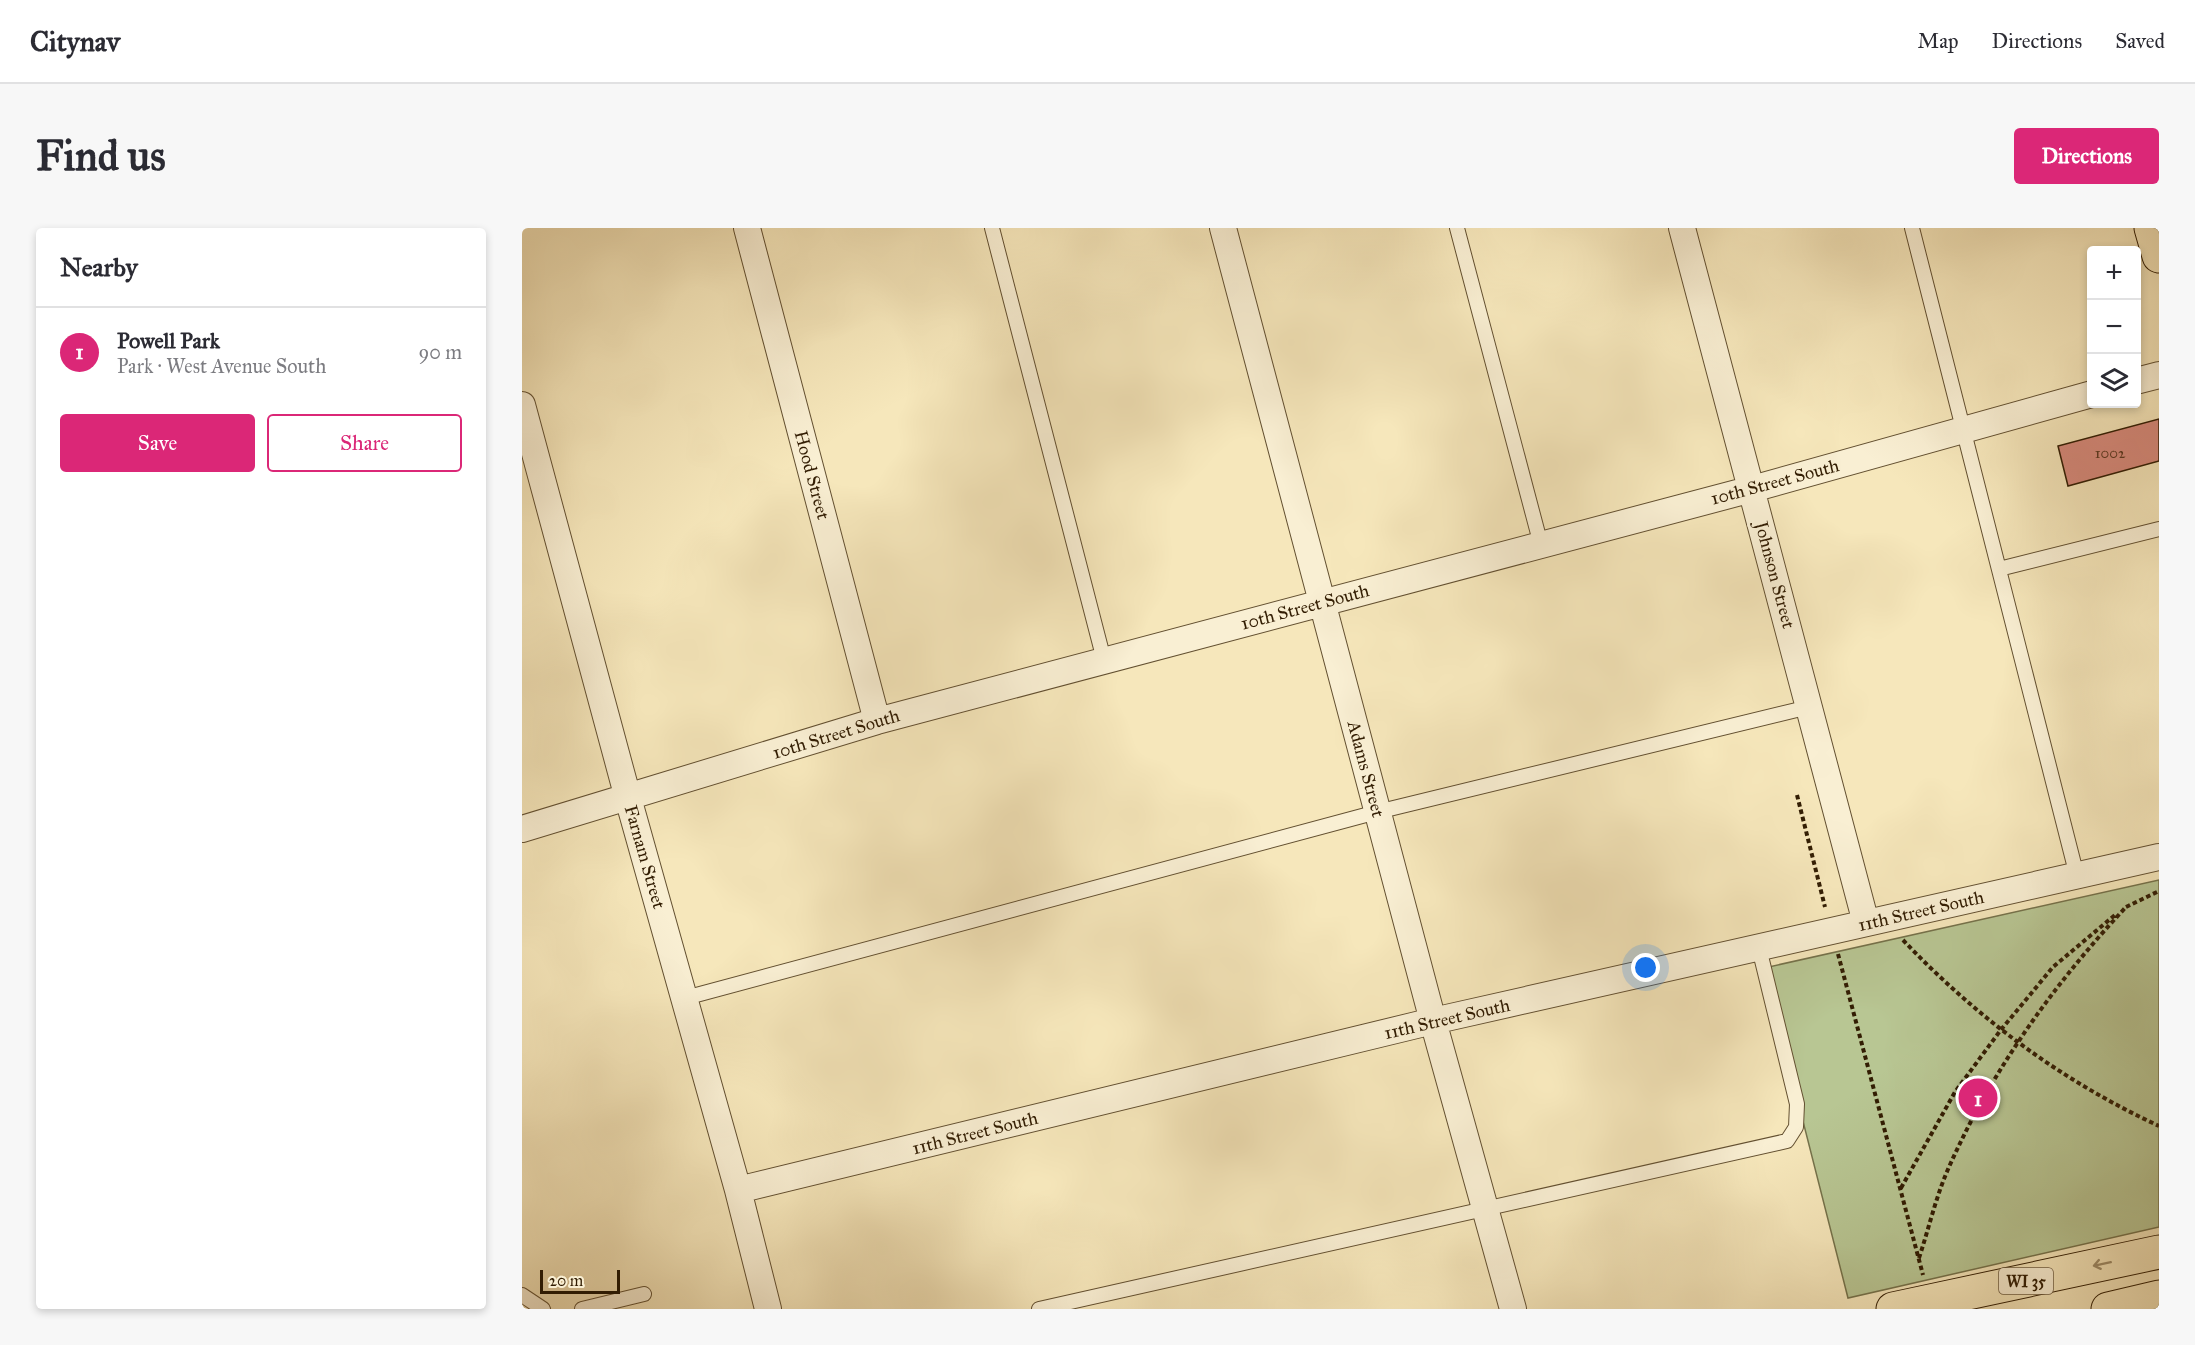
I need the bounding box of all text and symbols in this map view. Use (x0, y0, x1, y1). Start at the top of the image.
text: Citynav (30, 24, 120, 59)
text: Map (1918, 28, 1959, 54)
text: Directions (1992, 28, 2082, 54)
text: Saved (2115, 28, 2165, 54)
button: Directions (2014, 128, 2159, 184)
text: Find us (36, 130, 166, 182)
map controls (2087, 246, 2141, 408)
button: + (2087, 246, 2141, 300)
text: Nearby (60, 251, 138, 283)
button: − (2087, 300, 2141, 354)
text: Powell Park (117, 327, 220, 354)
text: 1 (76, 340, 83, 364)
text: 90 m (419, 340, 462, 364)
text: Park · West Avenue South (117, 354, 326, 378)
button: layers (2087, 354, 2141, 408)
button: Save (60, 414, 255, 472)
button: Share (267, 414, 462, 472)
street label: Hood Street (790, 428, 835, 523)
house number: 1002 (2095, 444, 2126, 462)
street label: 10th Street South (1708, 454, 1842, 510)
street label: Johnson Street (1749, 517, 1800, 632)
street label: 10th Street South (1238, 579, 1372, 635)
street label: 10th Street South (770, 704, 902, 764)
street label: Adams Street (1342, 717, 1390, 820)
street label: Farnam Street (620, 803, 670, 912)
street label: 11th Street South (1856, 886, 1986, 936)
your location (1631, 953, 1660, 982)
street label: 11th Street South (1382, 994, 1512, 1044)
pin: 1 (1958, 1076, 1998, 1120)
street label: 11th Street South (910, 1107, 1040, 1159)
one-way arrow (2093, 1259, 2112, 1271)
scale bar (540, 1267, 620, 1294)
road number: WI 35 (1999, 1268, 2053, 1294)
text: 20 m (549, 1271, 583, 1290)

